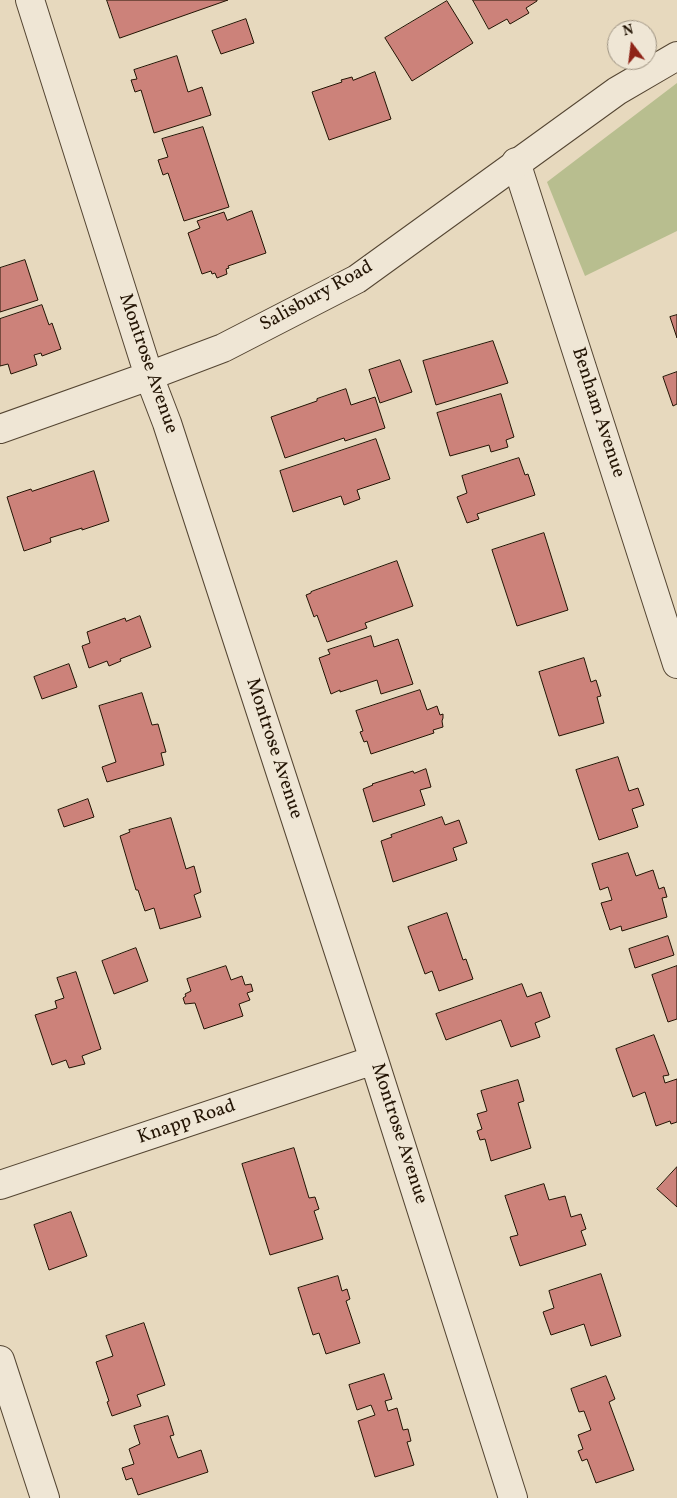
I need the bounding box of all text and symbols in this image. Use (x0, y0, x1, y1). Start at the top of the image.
north arrow (607, 20, 657, 70)
text: N (621, 21, 636, 41)
street label: Salisbury Road (257, 257, 377, 337)
street label: Montrose Avenue (112, 291, 182, 437)
street label: Benham Avenue (565, 345, 629, 481)
street label: Montrose Avenue (240, 676, 306, 822)
street label: Montrose Avenue (365, 1061, 431, 1207)
street label: Knapp Road (135, 1096, 239, 1150)

